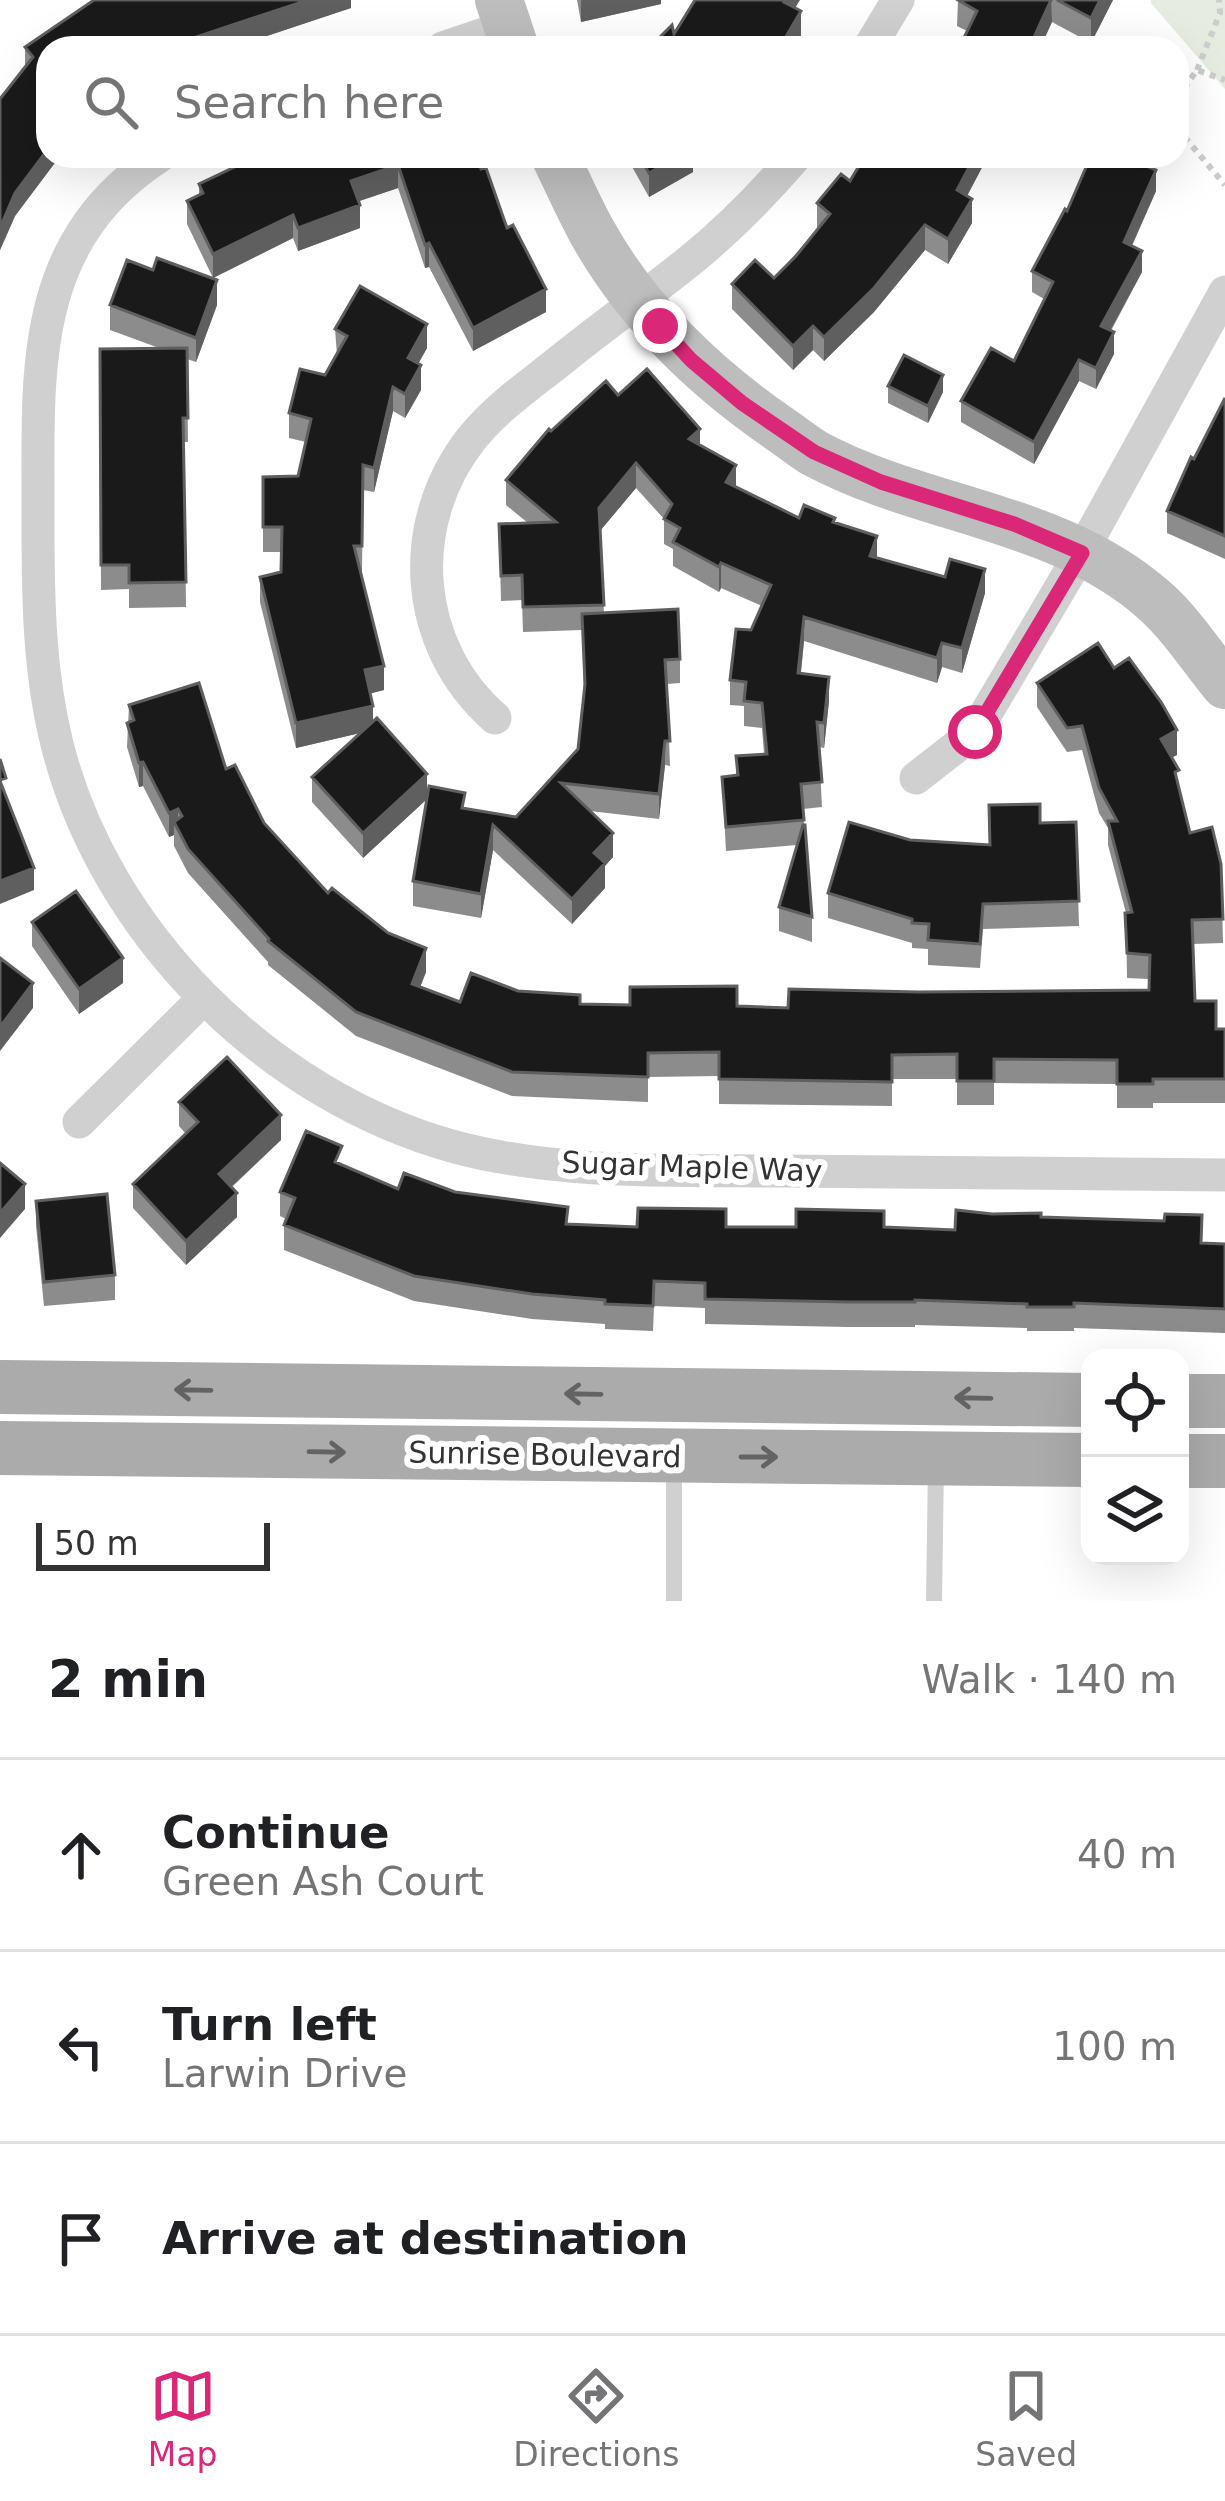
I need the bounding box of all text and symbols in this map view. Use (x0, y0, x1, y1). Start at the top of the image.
search box (36, 36, 1189, 168)
icon: search (78, 69, 144, 135)
text: Search here (174, 76, 444, 129)
route end (633, 299, 687, 353)
route start (948, 705, 1002, 759)
street label: Sugar Maple Way (561, 1144, 823, 1189)
map controls (1081, 1349, 1189, 1565)
button: locate (1081, 1349, 1189, 1457)
one-way arrow (174, 1378, 213, 1401)
one-way arrow (564, 1383, 603, 1405)
one-way arrow (954, 1387, 993, 1410)
street label: Sunrise Boulevard (408, 1435, 682, 1474)
one-way arrow (307, 1440, 346, 1463)
one-way arrow (739, 1446, 778, 1468)
button: layers (1081, 1457, 1189, 1565)
scale bar (36, 1517, 270, 1570)
text: 50 m (54, 1524, 139, 1563)
text: 2 min (48, 1650, 208, 1709)
text: Walk · 140 m (922, 1657, 1177, 1702)
text: Continue (162, 1806, 390, 1859)
icon: ahead (48, 1822, 114, 1888)
text: 40 m (1077, 1832, 1177, 1877)
text: Green Ash Court (162, 1859, 484, 1904)
text: Turn left (162, 1998, 377, 2051)
icon: left (48, 2014, 114, 2080)
text: 100 m (1052, 2024, 1177, 2069)
text: Larwin Drive (162, 2051, 407, 2096)
icon: arrive (48, 2206, 114, 2272)
text: Arrive at destination (162, 2212, 688, 2265)
tab: Map (148, 2363, 218, 2474)
tab: Directions (513, 2363, 679, 2474)
tab: Saved (975, 2363, 1077, 2474)

